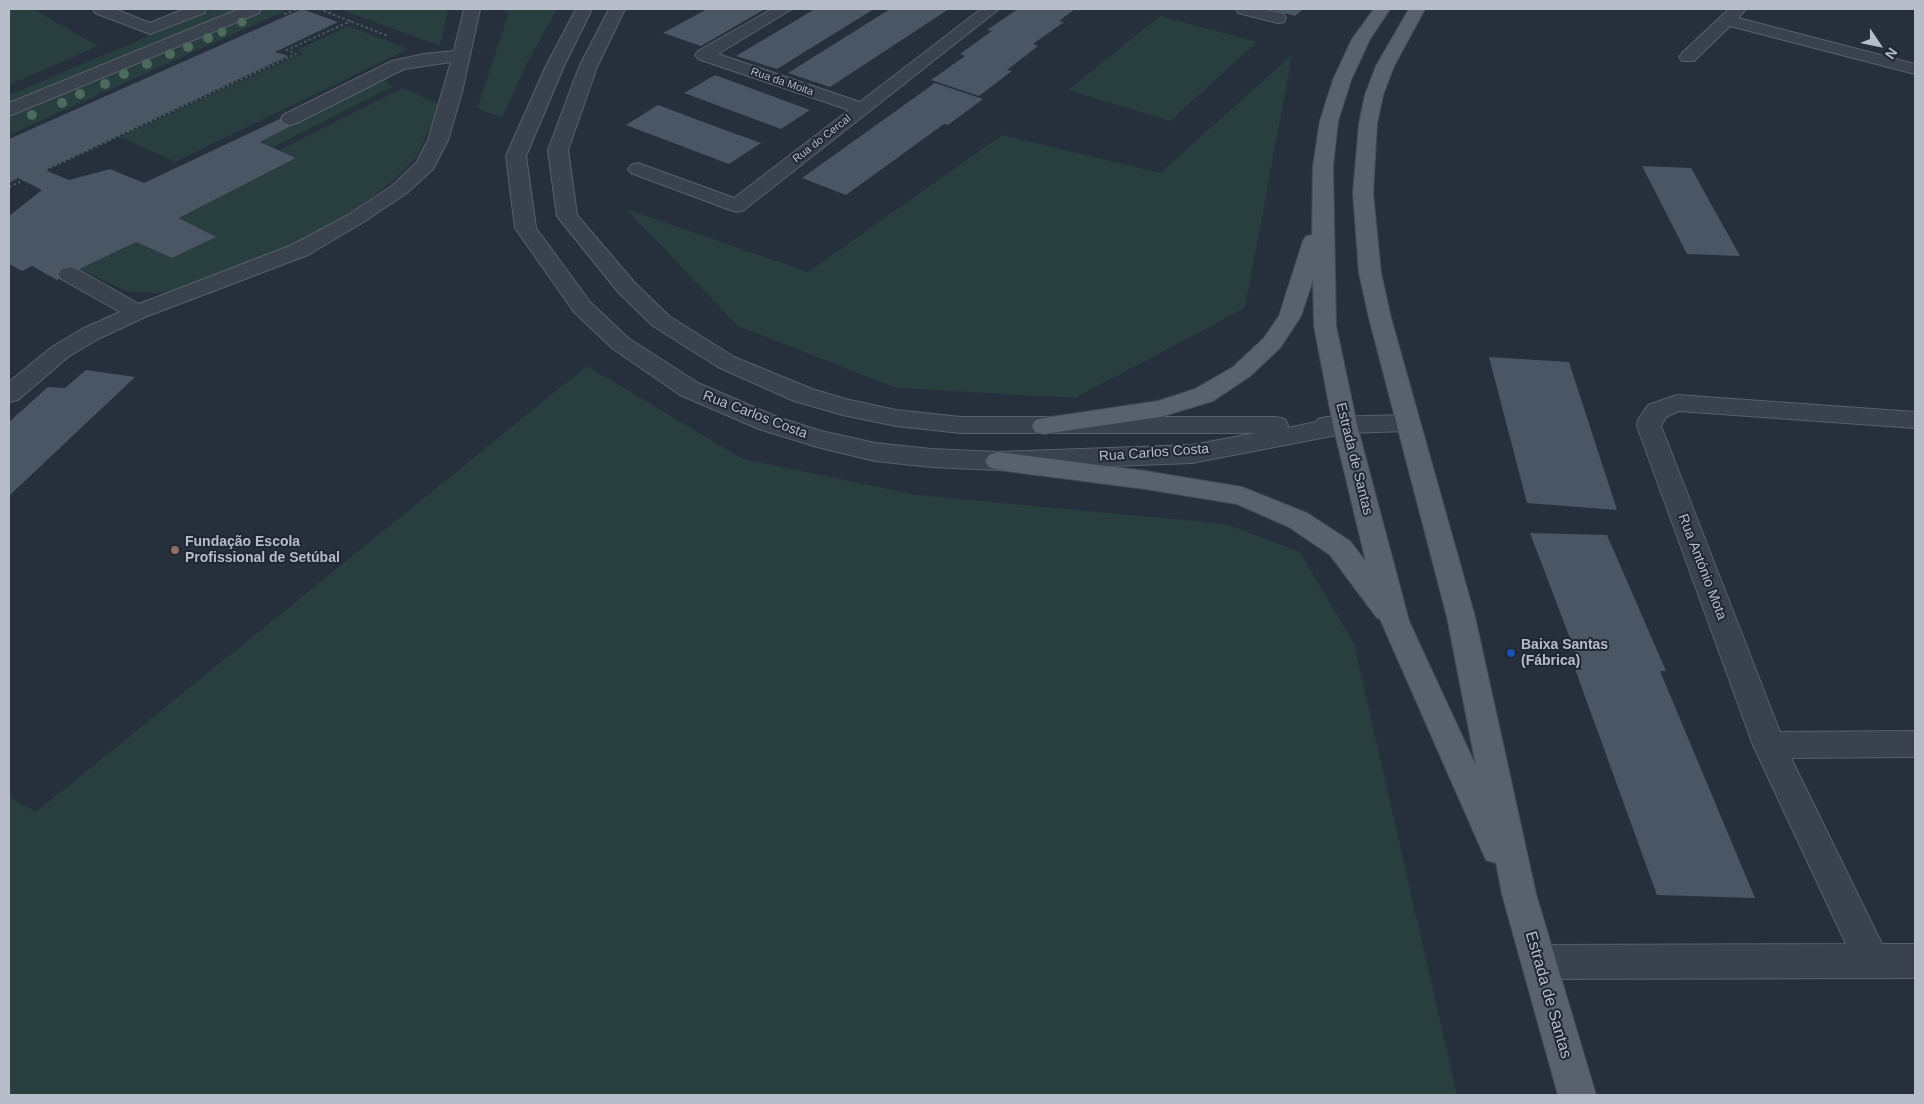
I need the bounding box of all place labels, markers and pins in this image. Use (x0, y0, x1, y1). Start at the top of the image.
place label: Fundação Escola Profissional de Setúbal (185, 534, 340, 566)
marker: Fundação Escola Profissional de Setúbal (169, 544, 181, 556)
place label: Baixa Santas (Fábrica) (1521, 637, 1608, 670)
marker: Baixa Santas (Fábrica) (1505, 647, 1517, 659)

